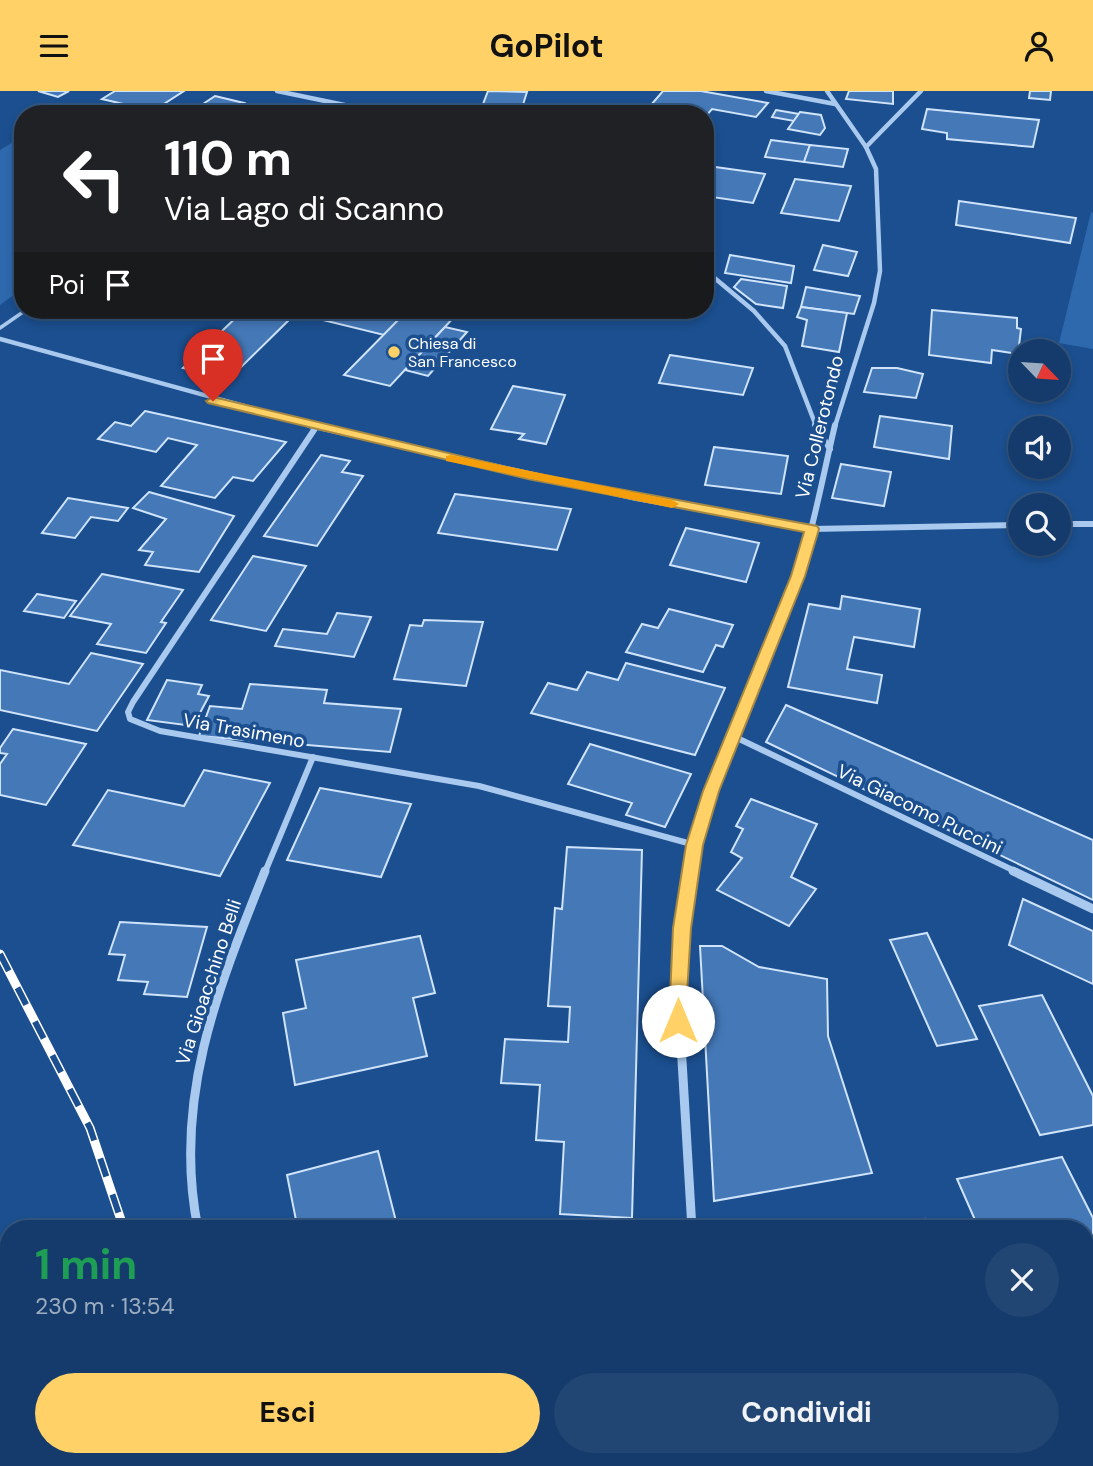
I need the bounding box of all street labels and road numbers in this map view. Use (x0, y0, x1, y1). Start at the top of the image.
street label: Via Collerotondo (790, 353, 849, 501)
street label: Via Trasimeno (181, 707, 307, 754)
street label: Via Giacomo Puccini (833, 759, 1007, 860)
street label: Via Gioacchino Belli (170, 896, 247, 1068)

